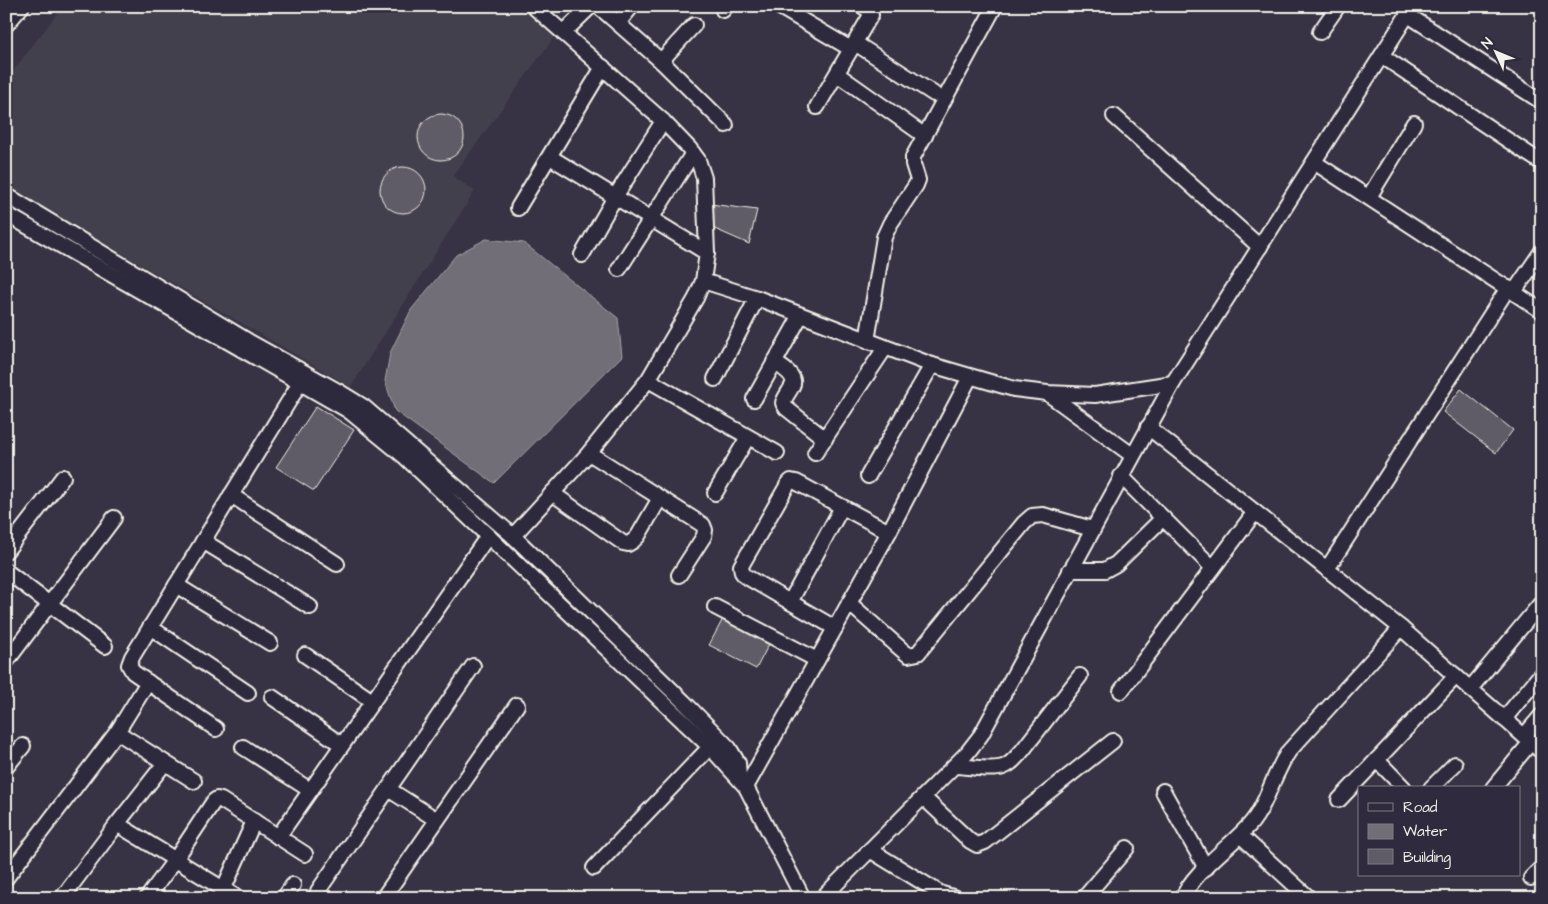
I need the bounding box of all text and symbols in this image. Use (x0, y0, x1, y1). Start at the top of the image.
north arrow (1470, 28, 1520, 78)
text: N (1477, 33, 1498, 54)
legend (1358, 786, 1520, 876)
text: Road (1403, 797, 1438, 818)
text: Water (1403, 821, 1447, 842)
text: Building (1403, 847, 1451, 869)

